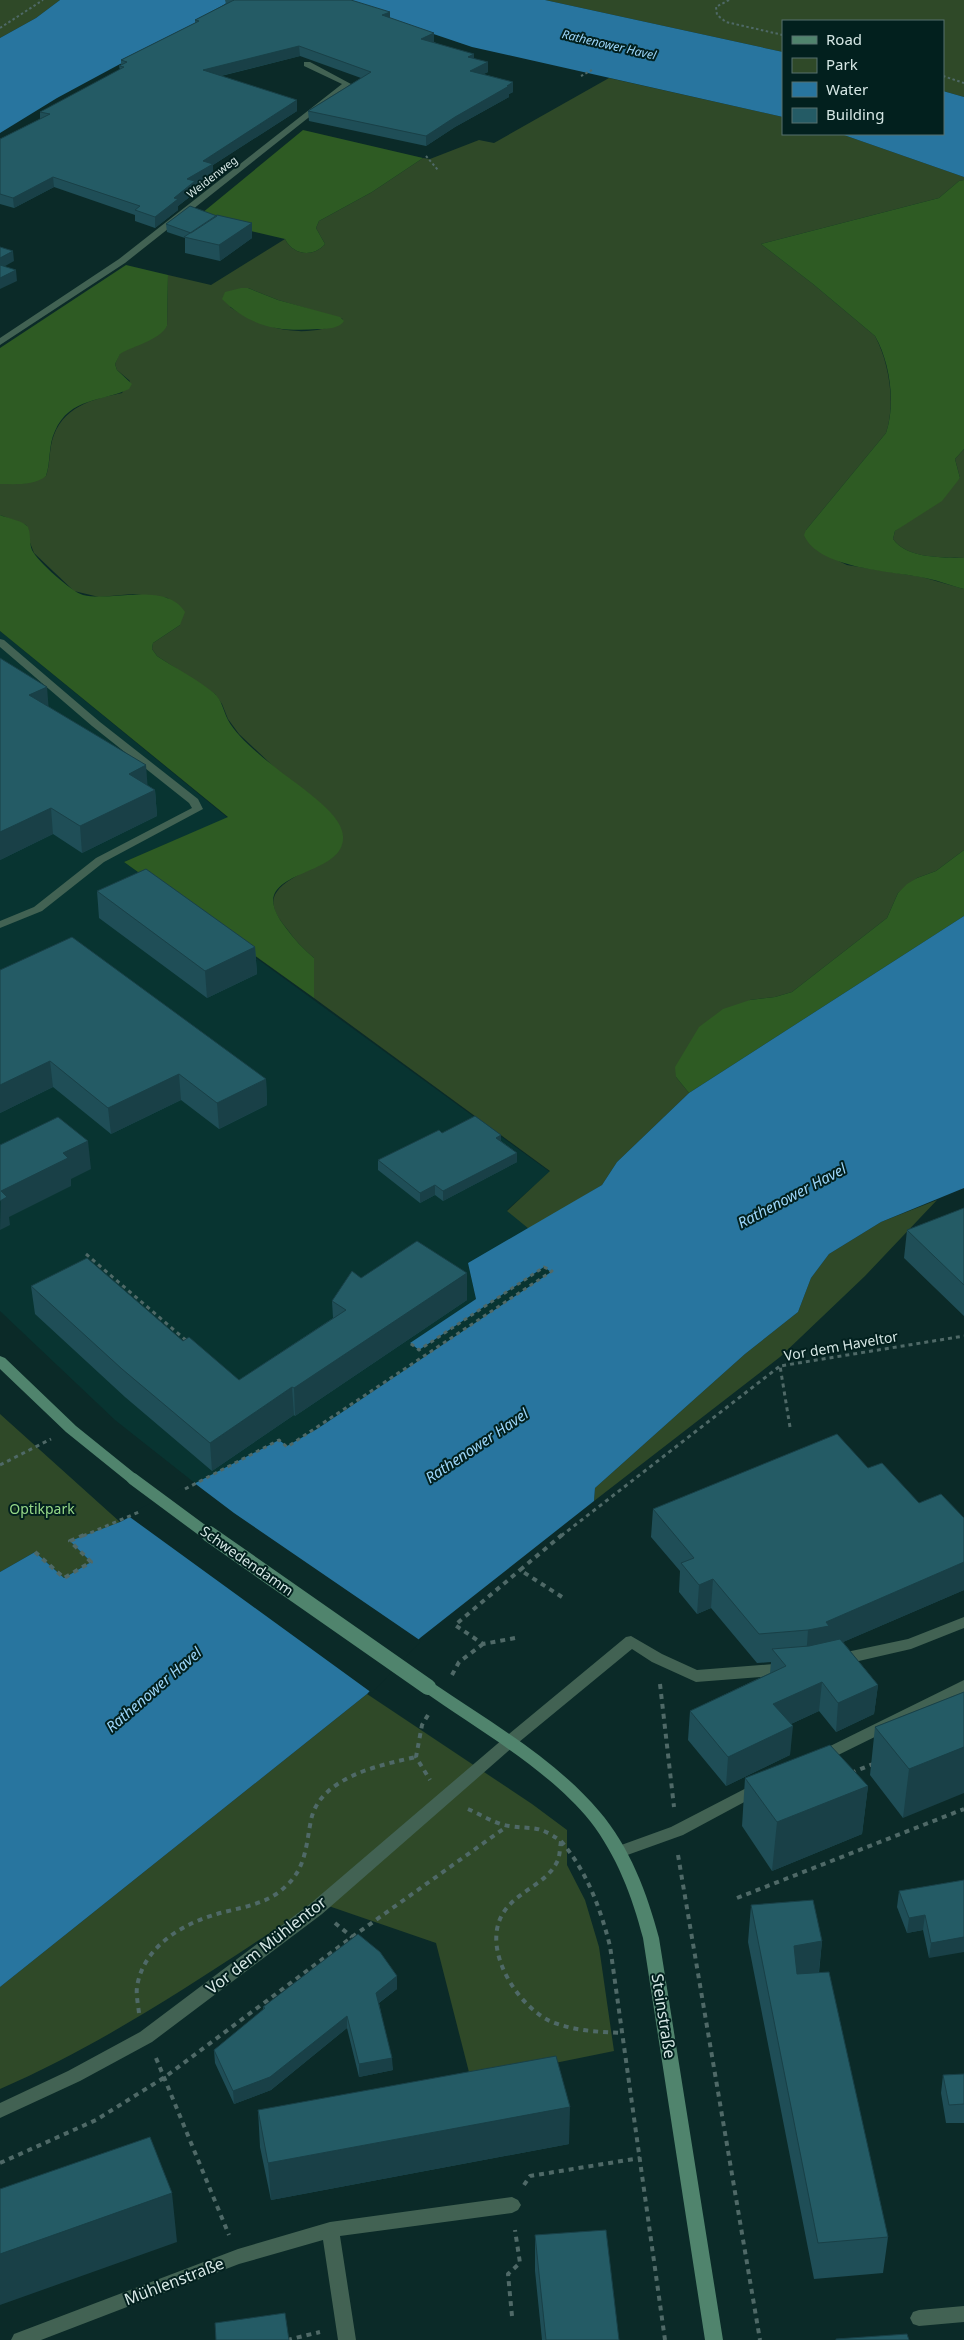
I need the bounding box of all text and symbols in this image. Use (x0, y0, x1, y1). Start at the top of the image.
legend (782, 20, 944, 135)
water label: Rathenower Havel (560, 25, 659, 64)
text: Road (826, 29, 862, 49)
text: Park (826, 54, 858, 74)
text: Water (826, 79, 868, 99)
text: Building (826, 104, 884, 124)
street label: Weidenweg (183, 152, 240, 201)
water label: Rathenower Havel (734, 1158, 850, 1232)
street label: Vor dem Haveltor (782, 1326, 900, 1365)
water label: Rathenower Havel (421, 1403, 533, 1487)
park label: Optikpark (9, 1499, 75, 1518)
street label: Schwedendamm (197, 1521, 298, 1600)
water label: Rathenower Havel (101, 1641, 206, 1736)
street label: Vor dem Mühlentor (201, 1891, 331, 1999)
street label: Steinstraße (646, 1972, 682, 2060)
street label: Mühlenstraße (121, 2252, 227, 2310)

